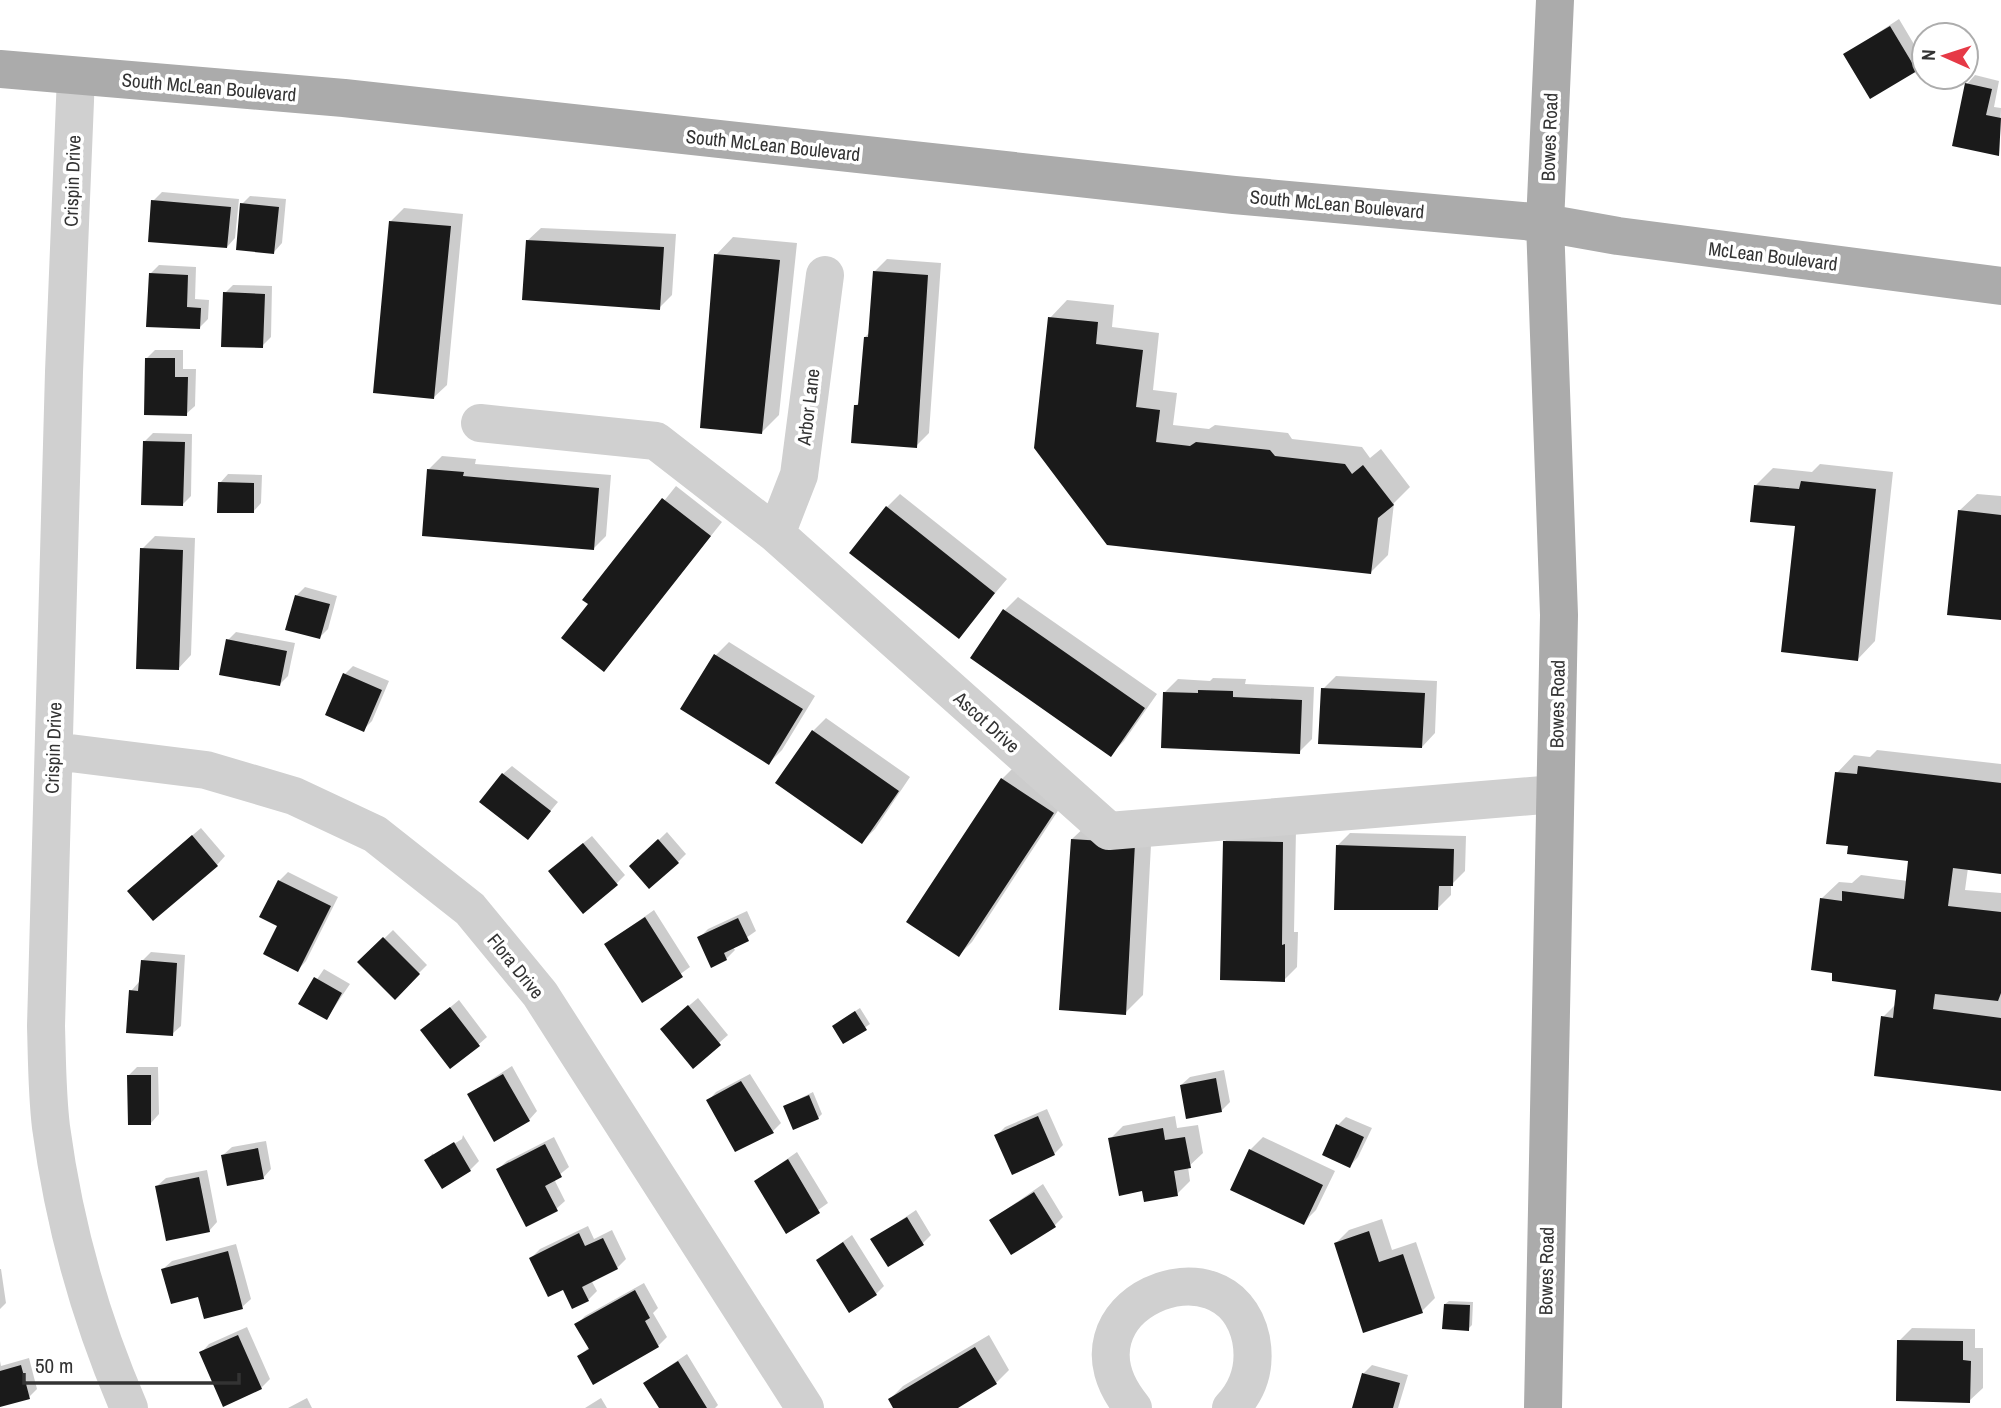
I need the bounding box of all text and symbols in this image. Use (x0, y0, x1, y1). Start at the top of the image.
north arrow (1910, 21, 1980, 91)
text: N (1915, 49, 1941, 61)
street label: South McLean Boulevard (121, 66, 297, 108)
street label: Bowes Road (1534, 92, 1564, 182)
street label: South McLean Boulevard (685, 123, 861, 167)
street label: Crispin Drive (57, 135, 87, 227)
street label: South McLean Boulevard (1249, 183, 1425, 225)
street label: McLean Boulevard (1707, 235, 1839, 277)
street label: Arbor Lane (790, 367, 826, 448)
street label: Bowes Road (1543, 660, 1571, 748)
street label: Ascot Drive (948, 685, 1026, 759)
street label: Crispin Drive (38, 702, 68, 794)
street label: Flora Drive (482, 928, 550, 1004)
street label: Bowes Road (1532, 1227, 1560, 1315)
scale bar (24, 1342, 240, 1386)
text: 50 m (35, 1351, 73, 1380)

